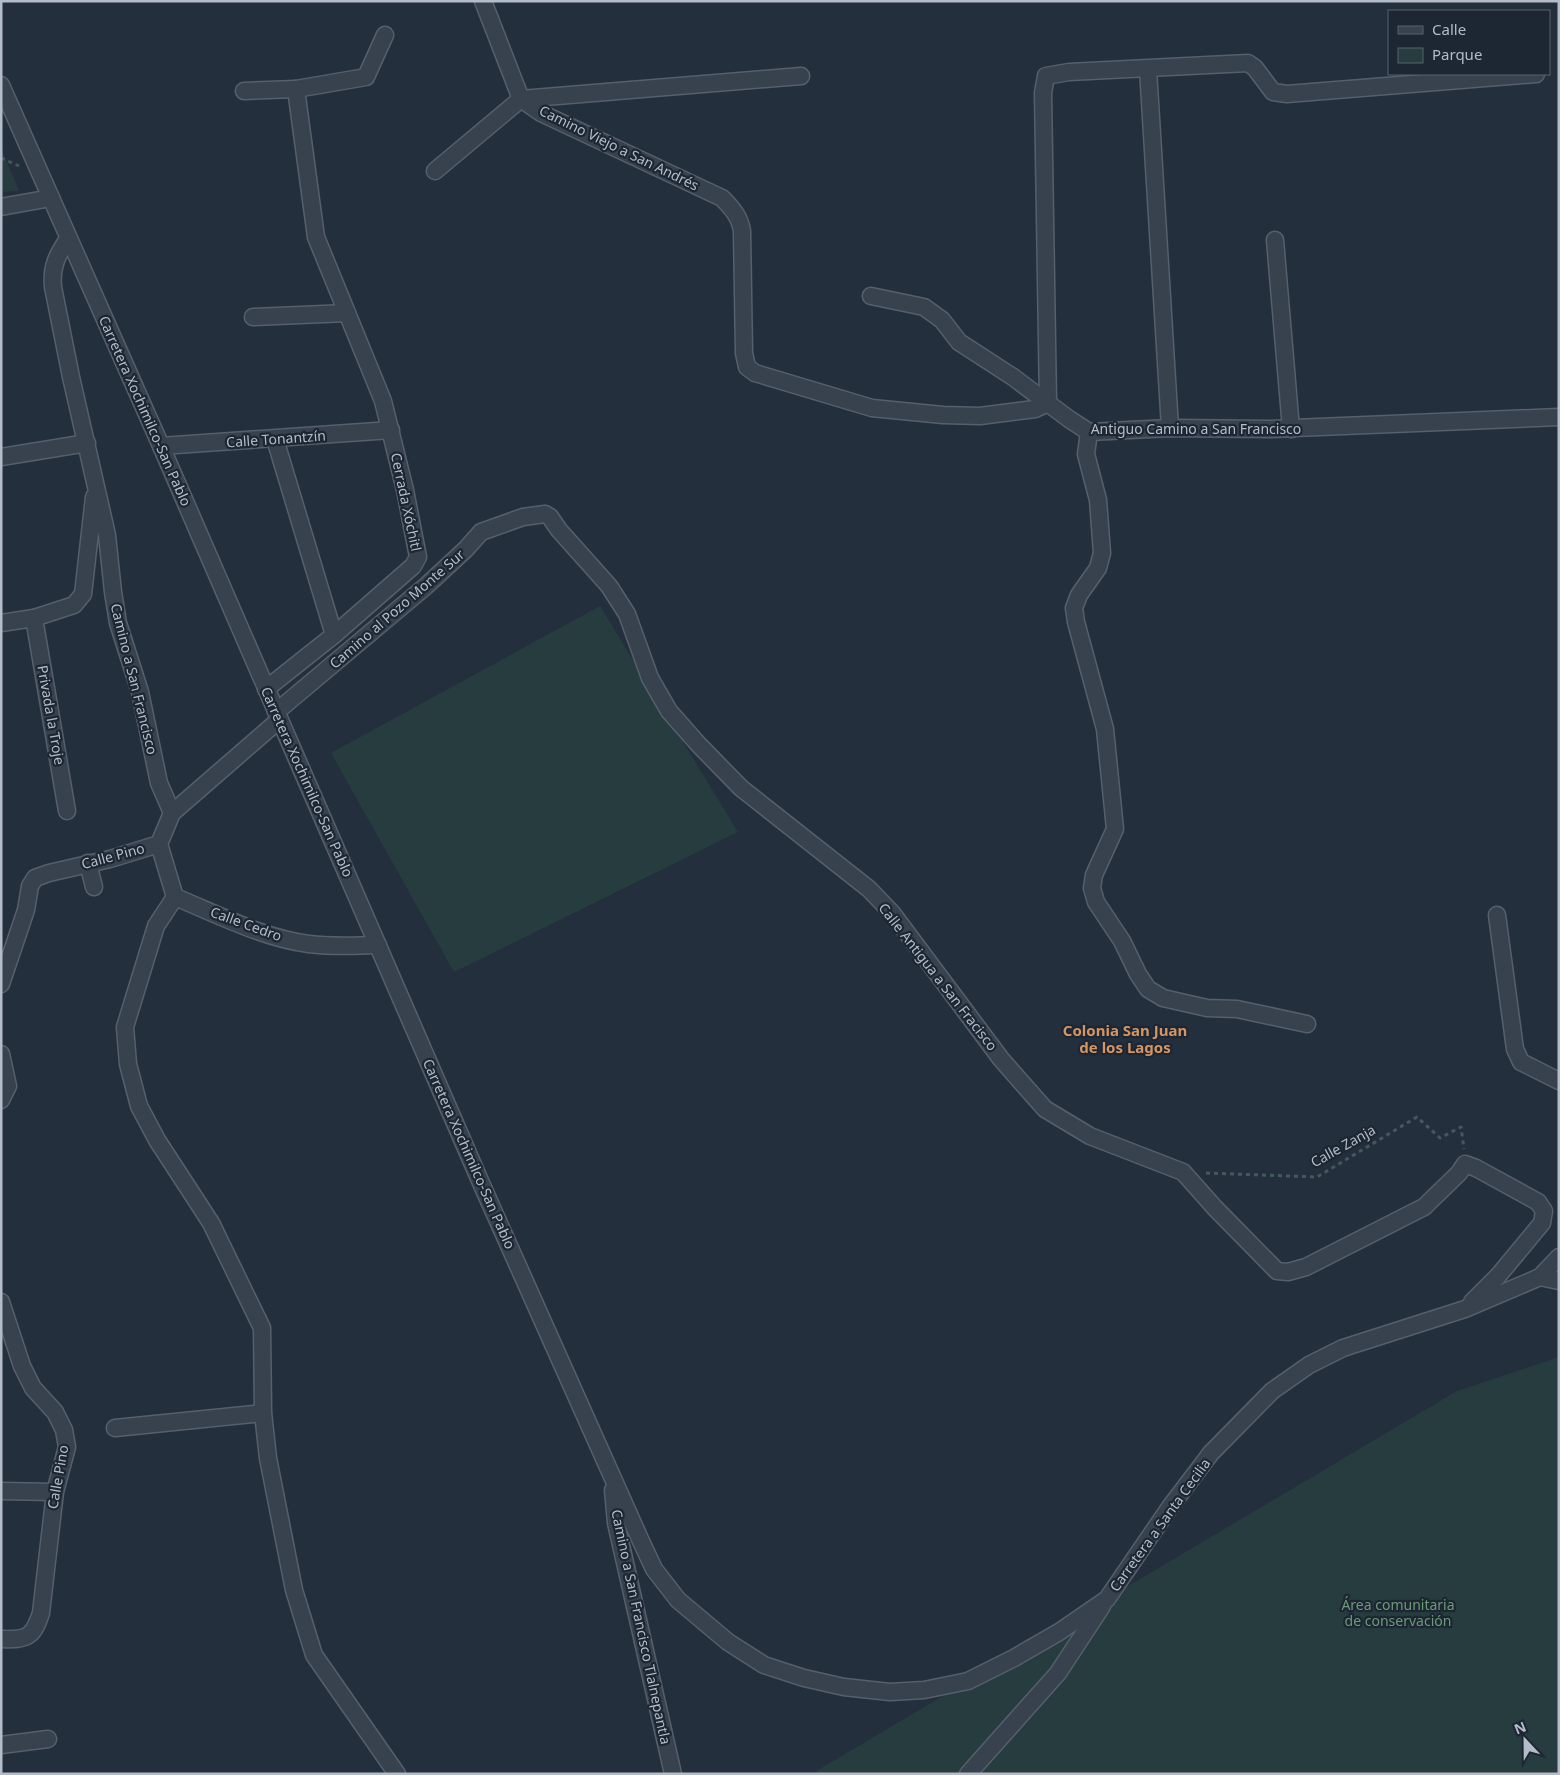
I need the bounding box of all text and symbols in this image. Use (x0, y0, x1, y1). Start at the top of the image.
legend (1388, 10, 1550, 75)
text: Calle (1432, 19, 1466, 39)
text: Parque (1432, 44, 1482, 64)
street label: Camino Viejo a San Andrés (536, 101, 702, 195)
street label: Carretera Xochimilco-San Pablo (95, 313, 196, 509)
street label: Antiguo Camino a San Francisco (1091, 419, 1301, 438)
street label: Calle Tonantzín (226, 426, 326, 451)
street label: Cerrada Xóchitl (387, 451, 426, 553)
street label: Camino al Pozo Monte Sur (325, 544, 468, 673)
street label: Camino a San Francisco (107, 601, 162, 756)
street label: Privada la Troje (33, 664, 70, 766)
street label: Carretera Xochimilco-San Pablo (257, 684, 358, 880)
street label: Calle Pino (79, 838, 147, 873)
street label: Calle Antigua a San Fracisco (875, 899, 1002, 1055)
street label: Calle Cedro (208, 902, 285, 945)
district label: Colonia San Juan de los Lagos (1063, 1020, 1187, 1057)
street label: Carretera Xochimilco-San Pablo (419, 1056, 520, 1252)
street label: Calle Zanja (1307, 1120, 1379, 1171)
street label: Calle Pino (43, 1443, 72, 1510)
street label: Carretera a Santa Cecilia (1105, 1454, 1214, 1595)
street label: Camino a San Francisco Tlalnepantla (607, 1508, 676, 1746)
park label: Área comunitaria de conservación (1341, 1595, 1455, 1630)
north arrow (1500, 1715, 1550, 1765)
text: N (1511, 1717, 1529, 1738)

